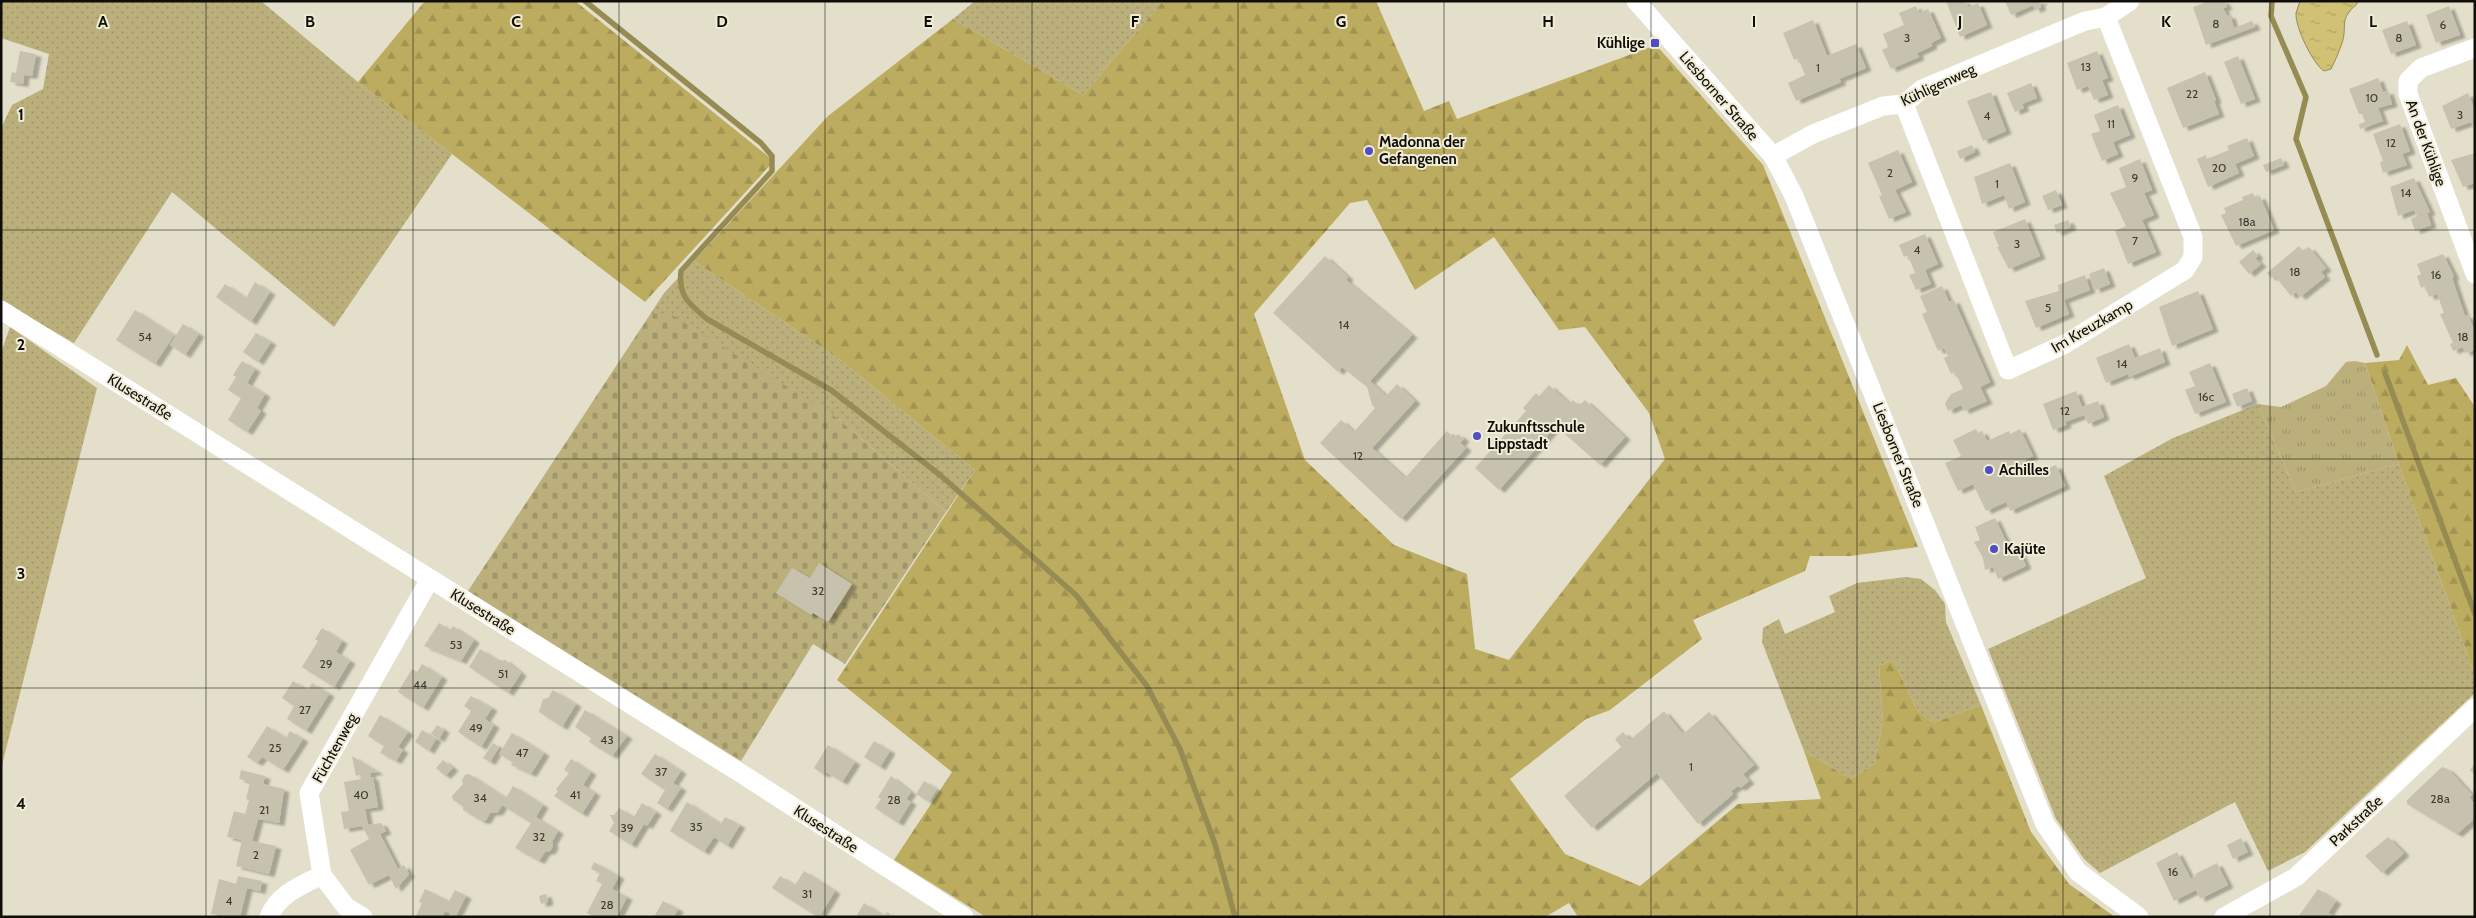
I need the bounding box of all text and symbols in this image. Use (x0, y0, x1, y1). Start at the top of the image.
text: A (98, 12, 108, 31)
text: B (305, 12, 315, 31)
text: C (511, 12, 521, 31)
text: D (716, 12, 728, 31)
text: E (923, 12, 933, 31)
text: F (1131, 12, 1140, 31)
text: G (1336, 12, 1346, 31)
text: H (1542, 12, 1554, 31)
text: I (1752, 12, 1756, 31)
text: J (1957, 12, 1962, 31)
text: K (2161, 12, 2171, 31)
text: L (2369, 12, 2377, 31)
house number: 8 (2212, 16, 2220, 31)
house number: 6 (2440, 17, 2447, 32)
house number: 3 (1904, 30, 1910, 45)
house number: 8 (2395, 30, 2403, 45)
place label: Kühlige (1597, 34, 1645, 52)
marker: Kühlige (1649, 37, 1661, 49)
street label: Liesborner Straße (1676, 48, 1763, 144)
house number: 13 (2081, 59, 2091, 74)
house number: 1 (1816, 60, 1820, 75)
street label: Kühligenweg (1898, 60, 1979, 110)
house number: 22 (2186, 86, 2198, 101)
house number: 10 (2366, 90, 2378, 105)
street label: An der Kühlige (2402, 97, 2450, 189)
text: 1 (18, 105, 24, 124)
house number: 3 (2457, 107, 2463, 122)
house number: 4 (1984, 108, 1991, 123)
house number: 11 (2107, 116, 2115, 131)
place label: Madonna der Gefangenen (1379, 133, 1465, 168)
house number: 12 (2386, 135, 2396, 150)
marker: Madonna der Gefangenen (1363, 145, 1375, 157)
house number: 20 (2212, 160, 2226, 175)
house number: 2 (1887, 165, 1893, 180)
house number: 9 (2132, 170, 2139, 185)
house number: 1 (1995, 176, 1999, 191)
house number: 14 (2401, 185, 2411, 200)
house number: 18a (2239, 214, 2256, 229)
house number: 7 (2132, 233, 2138, 248)
house number: 3 (2014, 236, 2020, 251)
house number: 4 (1914, 242, 1921, 257)
house number: 18 (2289, 264, 2301, 279)
house number: 16 (2431, 267, 2442, 282)
street label: Im Kreuzkamp (2048, 295, 2136, 357)
house number: 5 (2045, 300, 2051, 315)
house number: 14 (1339, 317, 1349, 332)
house number: 54 (138, 329, 152, 344)
house number: 18 (2457, 329, 2469, 344)
text: 2 (17, 335, 25, 354)
house number: 14 (2117, 356, 2127, 371)
street label: Klusestraße (104, 370, 176, 424)
house number: 16c (2198, 389, 2215, 404)
street label: Liesborner Straße (1869, 400, 1927, 510)
house number: 12 (2060, 403, 2070, 418)
place label: Zukunftsschule Lippstadt (1487, 418, 1585, 453)
marker: Zukunftsschule Lippstadt (1471, 430, 1483, 442)
house number: 12 (1353, 448, 1363, 463)
place label: Achilles (1999, 461, 2049, 479)
marker: Achilles (1983, 464, 1995, 476)
place label: Kajüte (2004, 540, 2046, 558)
marker: Kajüte (1988, 543, 2000, 555)
text: 3 (17, 564, 25, 583)
house number: 32 (812, 583, 824, 598)
street label: Klusestraße (447, 585, 519, 639)
house number: 53 (450, 637, 462, 652)
house number: 29 (319, 656, 333, 671)
house number: 51 (498, 666, 508, 681)
house number: 44 (413, 677, 427, 692)
house number: 27 (299, 702, 311, 717)
street label: Füchtenweg (309, 710, 362, 786)
house number: 49 (469, 720, 483, 735)
house number: 43 (600, 732, 614, 747)
house number: 25 (269, 740, 281, 755)
house number: 47 (516, 745, 528, 760)
house number: 1 (1689, 759, 1693, 774)
house number: 37 (655, 764, 667, 779)
house number: 40 (353, 787, 369, 802)
house number: 41 (570, 787, 580, 802)
house number: 34 (473, 790, 487, 805)
house number: 28a (2430, 791, 2450, 806)
house number: 28 (887, 792, 901, 807)
street label: Parkstraße (2326, 792, 2387, 850)
text: 4 (16, 794, 26, 813)
house number: 21 (259, 802, 269, 817)
street label: Klusestraße (790, 802, 862, 857)
house number: 35 (690, 819, 702, 834)
house number: 39 (620, 820, 634, 835)
house number: 32 (533, 829, 545, 844)
house number: 2 (253, 847, 259, 862)
house number: 16 (2168, 864, 2179, 879)
house number: 31 (802, 886, 812, 901)
house number: 4 (226, 893, 233, 908)
house number: 28 (600, 897, 614, 912)

